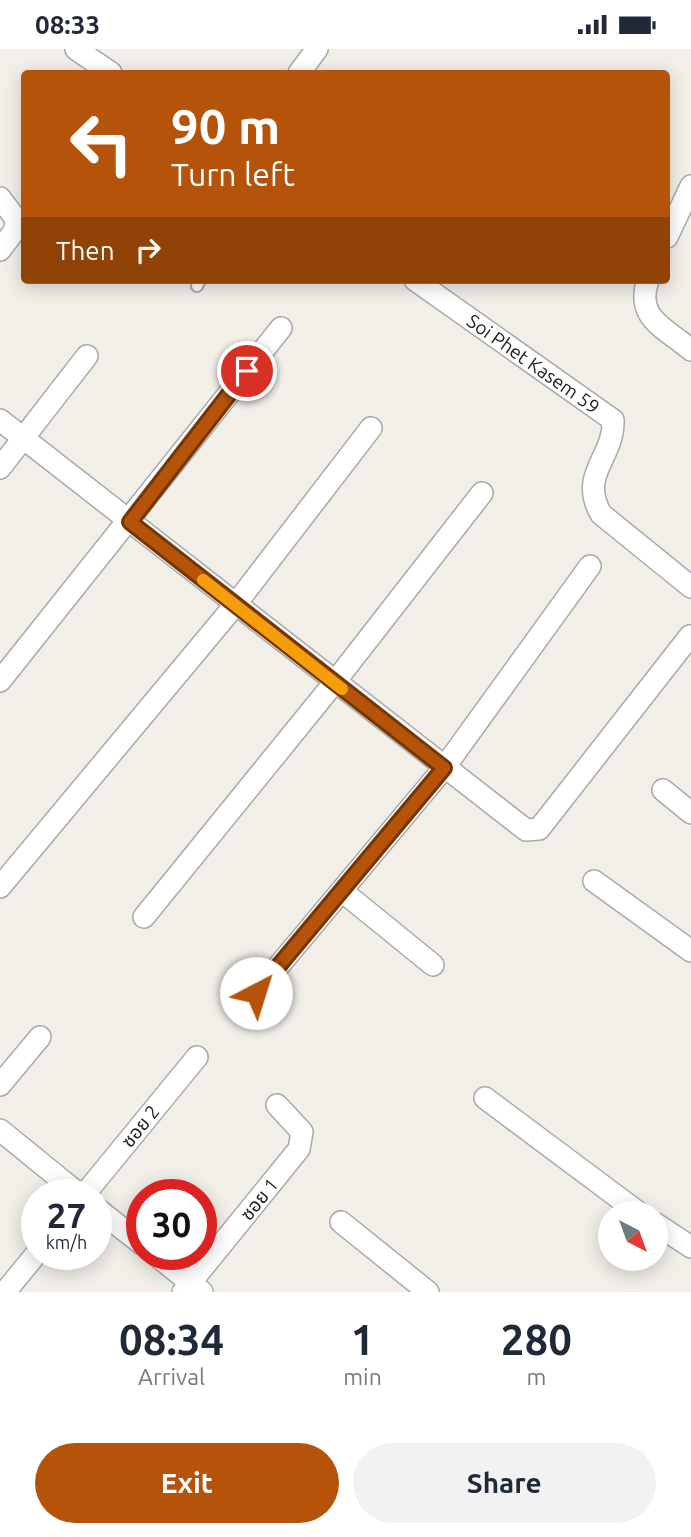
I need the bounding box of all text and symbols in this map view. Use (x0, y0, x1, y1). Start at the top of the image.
text: 08:33 (35, 10, 100, 39)
icon: left (56, 98, 147, 189)
text: 90 m (171, 98, 280, 153)
text: Turn left (171, 156, 295, 192)
icon: right (129, 231, 167, 269)
text: Then (56, 236, 115, 265)
street label: Soi Phet Kasem 59 (463, 309, 604, 418)
pin (217, 341, 277, 401)
icon: arrive (228, 352, 266, 390)
position arrow (219, 956, 293, 1030)
street label: ซอย 2 (116, 1100, 164, 1152)
street label: ซอย 1 (235, 1173, 283, 1225)
speed limit sign: 30 (126, 1179, 217, 1270)
text: 27 (47, 1195, 86, 1235)
north arrow (598, 1201, 668, 1271)
map controls (598, 1201, 668, 1271)
text: km/h (46, 1232, 87, 1252)
text: 08:34 (119, 1316, 224, 1363)
text: 1 (351, 1316, 374, 1363)
text: 280 (501, 1316, 572, 1363)
text: Arrival (138, 1364, 205, 1389)
text: min (343, 1364, 382, 1389)
text: m (526, 1364, 546, 1389)
button: Exit (35, 1443, 339, 1523)
button: Share (353, 1443, 656, 1523)

